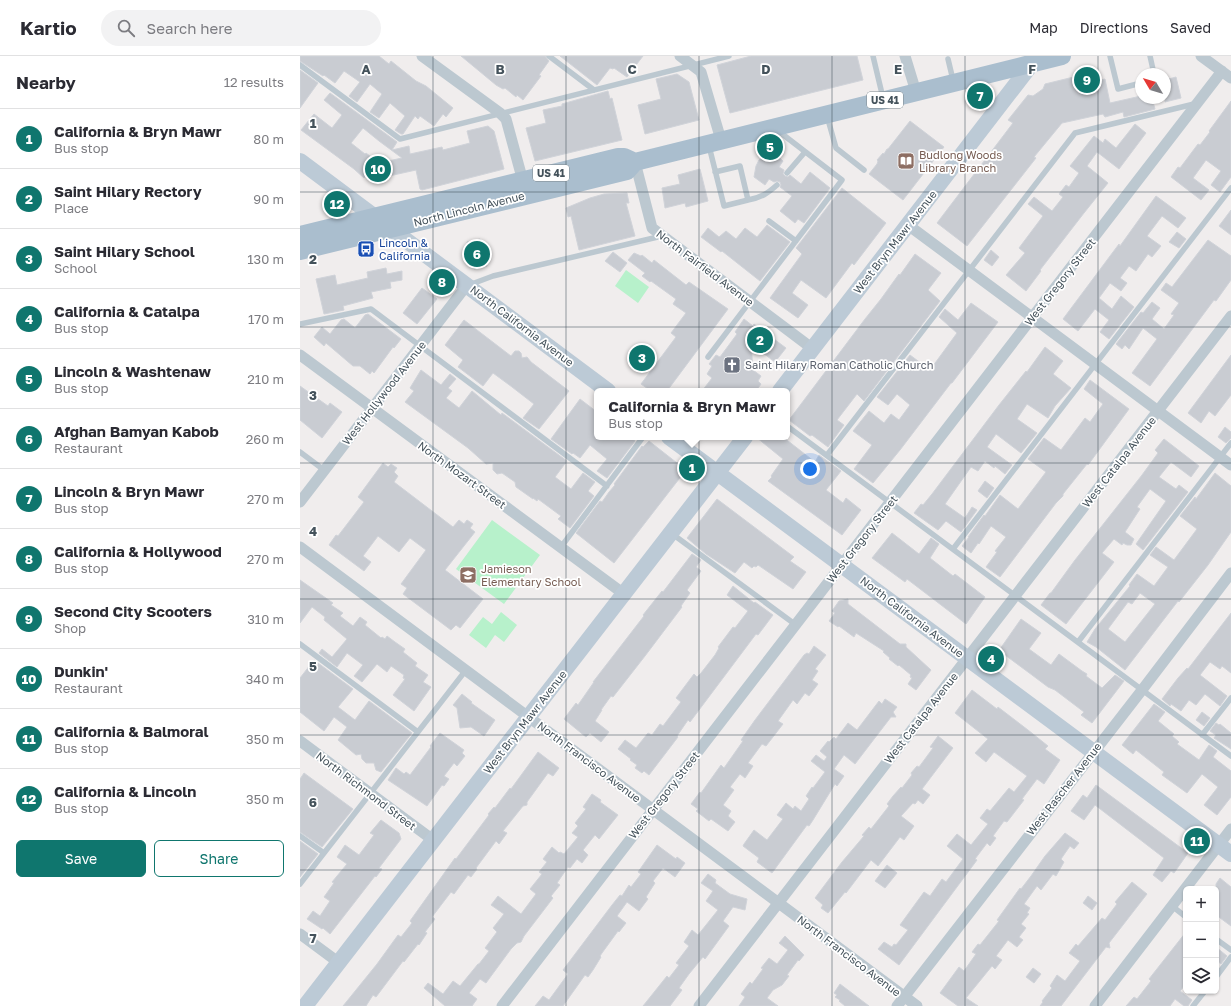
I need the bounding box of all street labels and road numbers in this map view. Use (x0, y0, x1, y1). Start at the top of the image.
road number: US 41 (867, 92, 903, 108)
road number: US 41 (533, 165, 569, 181)
street label: West Bryn Mawr Avenue (850, 187, 939, 296)
street label: North Lincoln Avenue (412, 188, 526, 229)
street label: North Fairfield Avenue (654, 227, 757, 308)
street label: West Gregory Street (1021, 235, 1098, 328)
street label: North California Avenue (468, 283, 576, 369)
street label: West Hollywood Avenue (339, 338, 428, 447)
street label: West Catalpa Avenue (1079, 414, 1158, 510)
street label: North Mozart Street (416, 438, 509, 511)
street label: West Gregory Street (823, 492, 900, 585)
street label: North California Avenue (858, 574, 966, 660)
street label: West Bryn Mawr Avenue (480, 667, 569, 776)
street label: West Catalpa Avenue (881, 670, 960, 766)
street label: North Francisco Avenue (535, 718, 644, 805)
street label: West Rascher Avenue (1023, 740, 1104, 838)
street label: West Gregory Street (625, 748, 702, 841)
street label: North Richmond Street (314, 749, 419, 832)
street label: North Francisco Avenue (795, 912, 904, 999)

